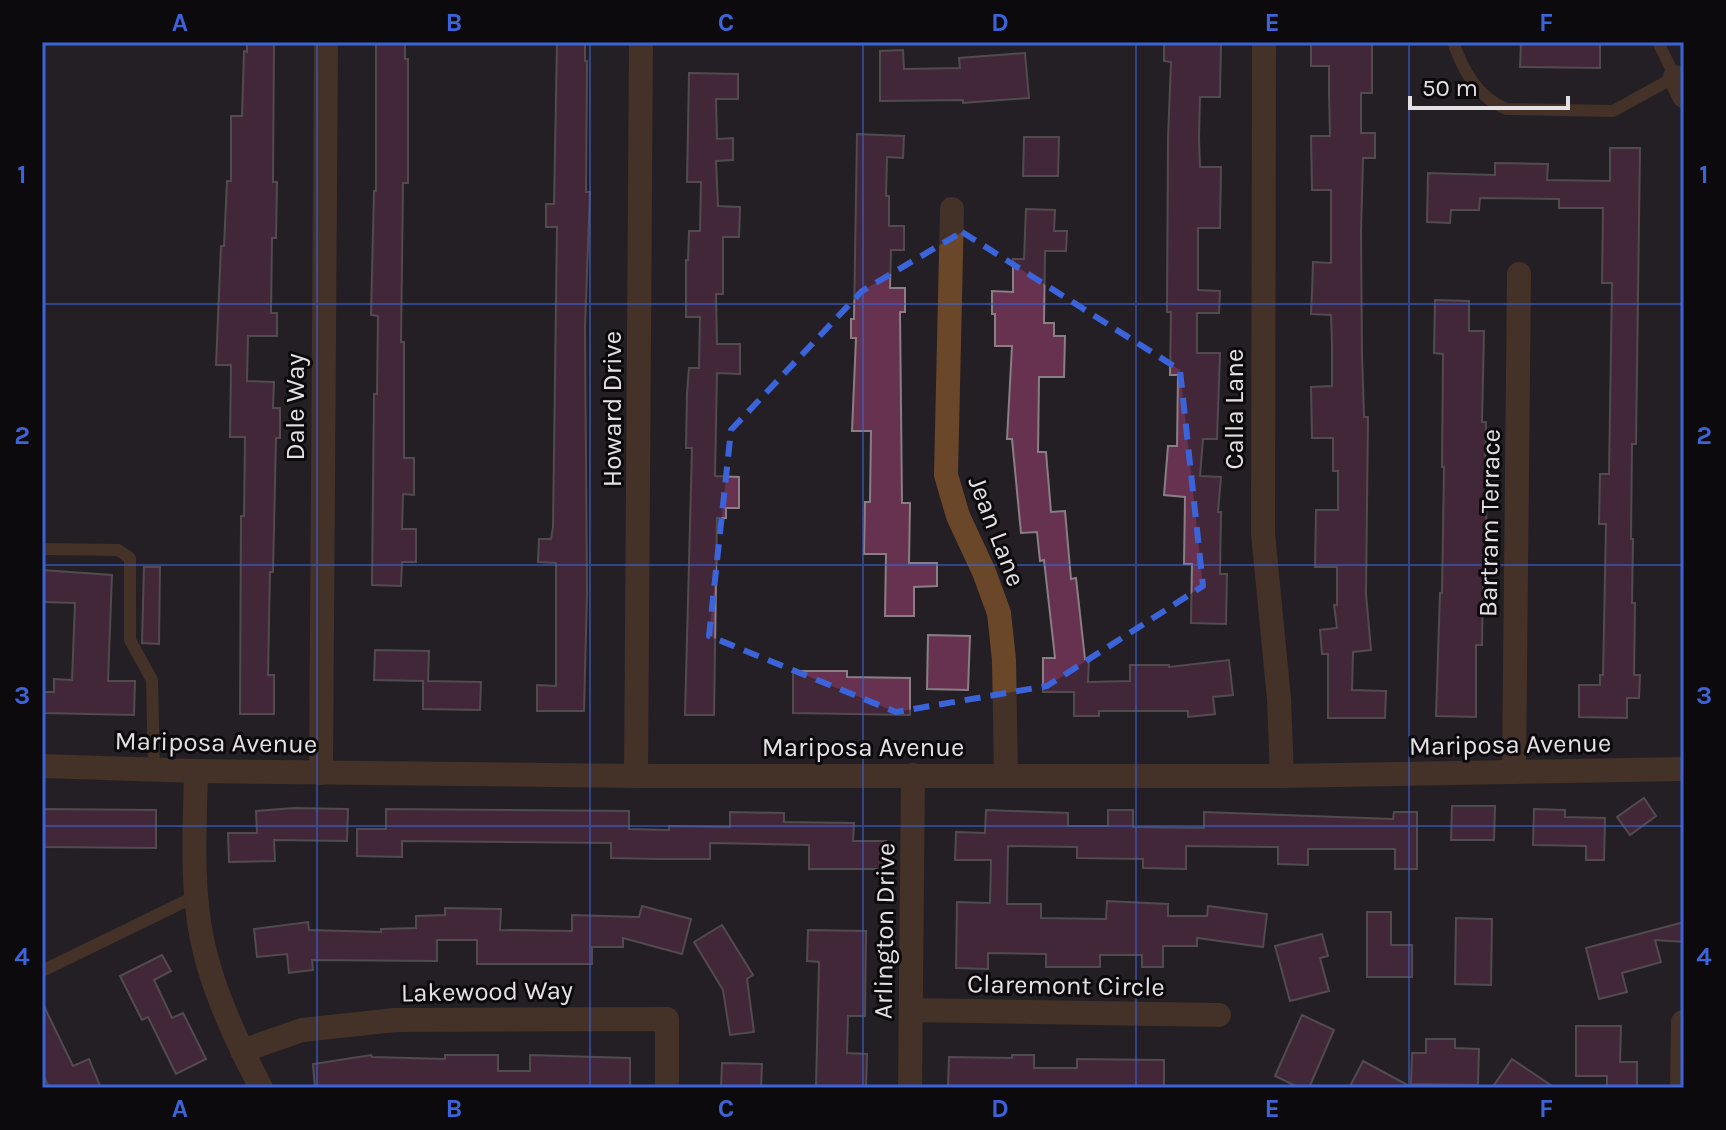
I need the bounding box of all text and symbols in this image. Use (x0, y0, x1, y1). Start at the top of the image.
text: A (172, 7, 188, 38)
text: B (446, 7, 462, 38)
text: C (718, 7, 734, 38)
text: D (991, 7, 1009, 38)
text: E (1264, 7, 1280, 38)
text: F (1539, 7, 1553, 38)
scale bar (1410, 60, 1568, 110)
text: 50 m (1422, 74, 1478, 102)
text: 1 (17, 159, 27, 190)
text: 1 (1699, 159, 1709, 190)
street label: Howard Drive (597, 331, 628, 487)
street label: Calla Lane (1219, 349, 1250, 469)
street label: Dale Way (280, 353, 311, 461)
text: 2 (14, 420, 30, 451)
text: 2 (1696, 420, 1712, 451)
street label: Bartram Terrace (1472, 429, 1507, 617)
street label: Jean Lane (961, 472, 1032, 591)
text: 3 (14, 680, 30, 711)
text: 3 (1696, 680, 1712, 711)
street label: Mariposa Avenue (114, 725, 318, 760)
street label: Mariposa Avenue (1408, 727, 1612, 762)
street label: Mariposa Avenue (762, 732, 964, 763)
street label: Arlington Drive (867, 843, 902, 1019)
text: 4 (14, 941, 30, 972)
text: 4 (1696, 941, 1712, 972)
street label: Claremont Circle (967, 968, 1165, 1003)
street label: Lakewood Way (401, 975, 573, 1008)
text: A (172, 1093, 188, 1124)
text: B (446, 1093, 462, 1124)
text: C (718, 1093, 734, 1124)
text: D (991, 1093, 1009, 1124)
text: E (1264, 1093, 1280, 1124)
text: F (1539, 1093, 1553, 1124)

